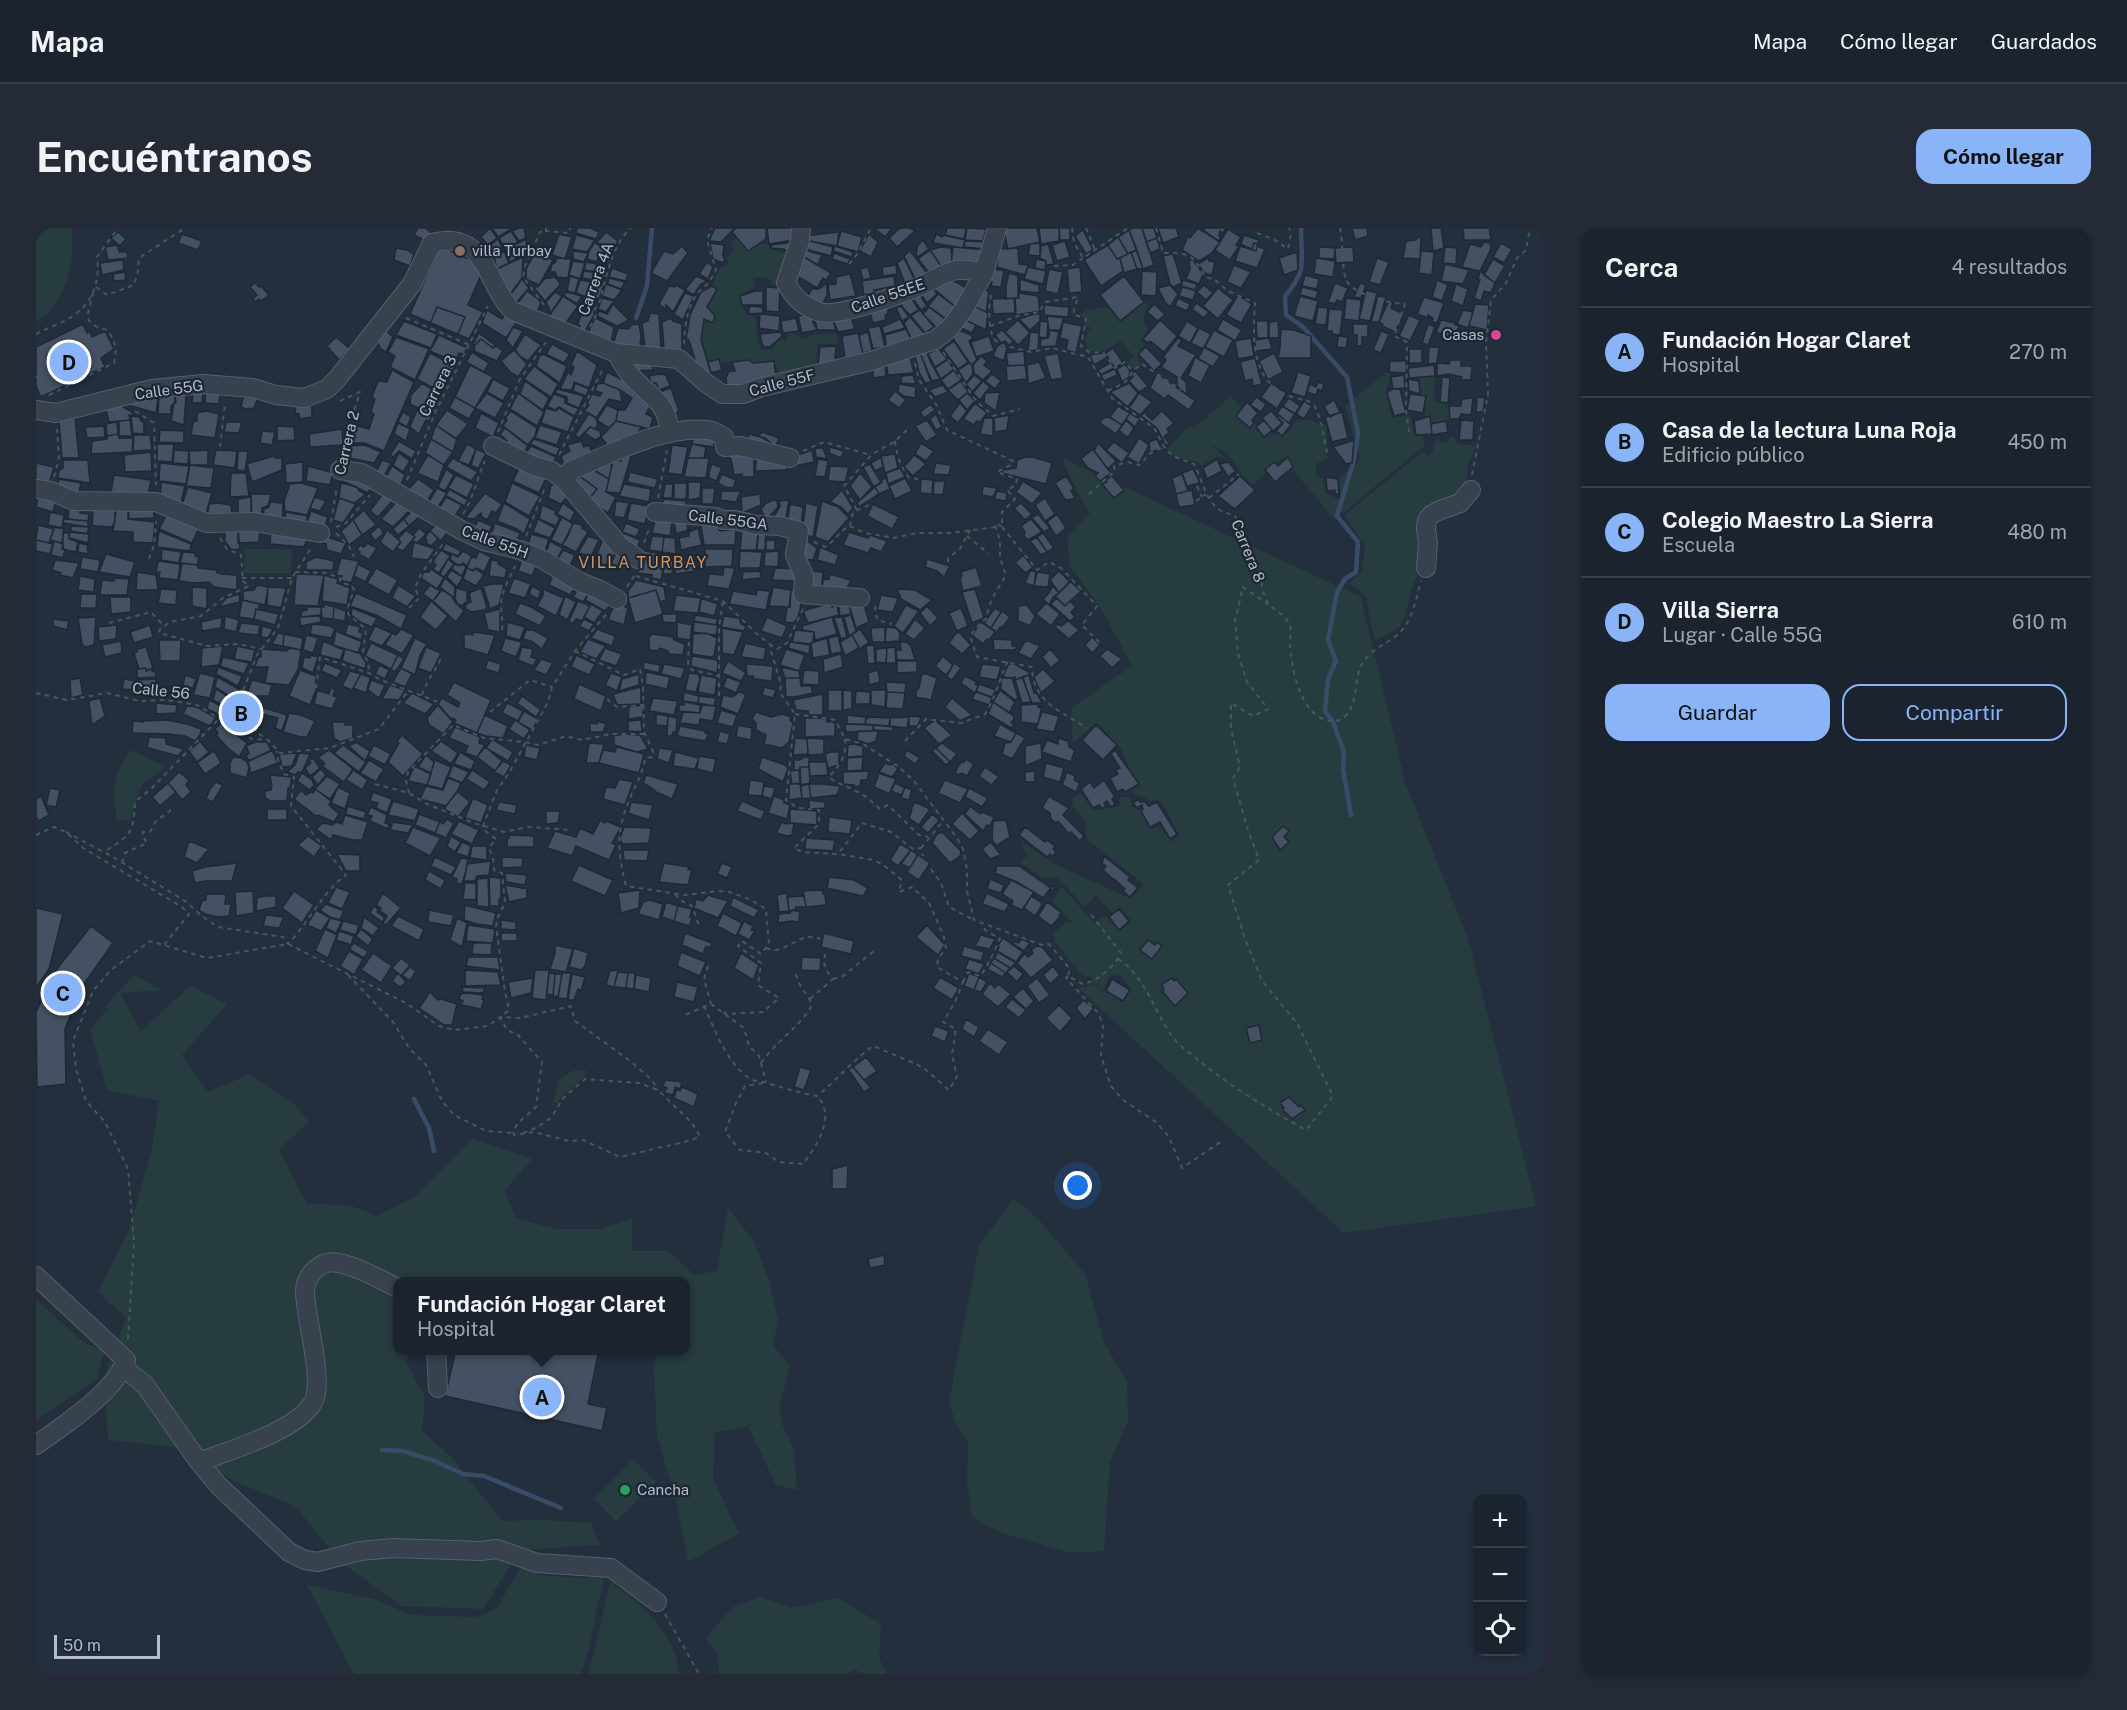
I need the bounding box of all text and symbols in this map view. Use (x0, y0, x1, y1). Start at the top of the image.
text: Mapa (30, 25, 104, 58)
text: Mapa (1753, 29, 1807, 54)
text: Cómo llegar (1840, 29, 1958, 54)
text: Guardados (1991, 29, 2097, 54)
button: Cómo llegar (1916, 129, 2091, 184)
text: Encuéntranos (36, 132, 313, 181)
street label: Carrera 4A (575, 240, 617, 318)
place label: villa Turbay (472, 242, 552, 259)
marker: villa Turbay (453, 244, 467, 258)
text: Cerca (1605, 252, 1678, 283)
text: 4 resultados (1951, 255, 2067, 279)
street label: Calle 55EE (849, 275, 927, 316)
place label: Casas (1442, 326, 1484, 343)
text: Fundación Hogar Claret (1662, 327, 1911, 353)
marker: Casas (1489, 328, 1503, 342)
pin: D (50, 340, 88, 384)
text: A (1617, 340, 1632, 364)
text: 270 m (2009, 340, 2067, 364)
street label: Carrera 3 (416, 353, 460, 419)
text: Hospital (1662, 353, 1740, 377)
street label: Calle 55F (747, 366, 817, 399)
street label: Calle 55G (133, 376, 204, 403)
street label: Carrera 2 (331, 409, 362, 477)
text: Casa de la lectura Luna Roja (1662, 417, 1957, 443)
text: B (1618, 430, 1631, 454)
text: 450 m (2007, 430, 2067, 454)
text: Edificio público (1662, 443, 1804, 467)
street label: Calle 55GA (687, 506, 769, 533)
text: Colegio Maestro La Sierra (1662, 507, 1933, 533)
street label: Carrera 8 (1228, 517, 1269, 585)
text: C (1617, 520, 1632, 544)
text: 480 m (2007, 520, 2067, 544)
street label: Calle 55H (459, 522, 531, 561)
text: Escuela (1662, 533, 1735, 557)
district label: VILLA TURBAY (578, 553, 708, 572)
text: Villa Sierra (1662, 597, 1779, 623)
text: D (1617, 610, 1632, 634)
text: 610 m (2012, 610, 2067, 634)
text: Lugar · Calle 55G (1662, 623, 1823, 647)
street label: Calle 56 (131, 679, 191, 702)
button: Guardar (1605, 684, 1830, 741)
button: Compartir (1842, 684, 2067, 741)
pin: B (222, 690, 260, 736)
pin: C (44, 970, 82, 1016)
your location (1063, 1171, 1092, 1200)
popup (393, 1277, 690, 1355)
text: Fundación Hogar Claret (417, 1291, 666, 1317)
text: Hospital (417, 1317, 495, 1341)
pin: A (522, 1374, 562, 1420)
place label: Cancha (637, 1481, 689, 1498)
marker: Cancha (618, 1483, 632, 1497)
map controls (1473, 1494, 1527, 1656)
button: + (1473, 1494, 1527, 1548)
button: − (1473, 1548, 1527, 1602)
button: locate (1473, 1602, 1527, 1656)
scale bar (54, 1632, 160, 1660)
text: 50 m (63, 1636, 101, 1655)

